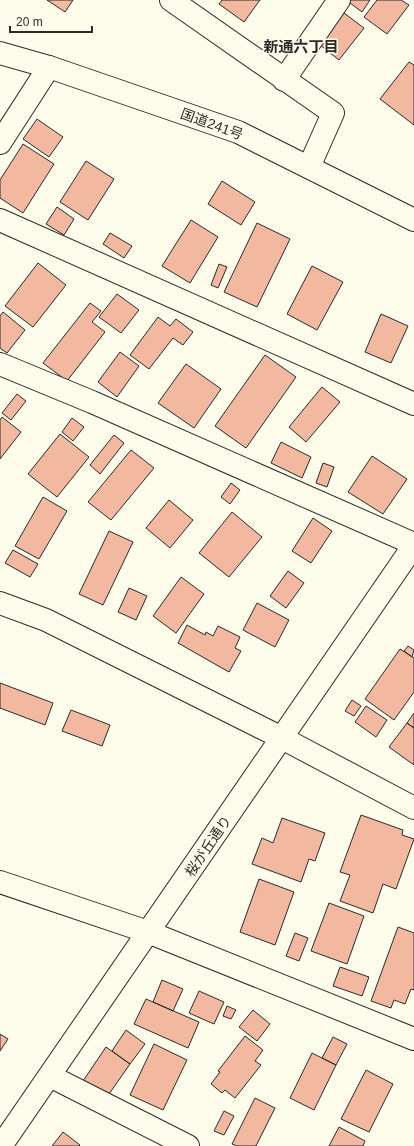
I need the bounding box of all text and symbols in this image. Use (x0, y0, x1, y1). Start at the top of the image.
scale bar (10, 8, 92, 34)
text: 20 m (16, 15, 43, 29)
district label: 新通六丁目 (263, 38, 339, 55)
street label: 国道241号 (179, 105, 245, 143)
street label: 桜が丘通り (182, 813, 234, 879)

